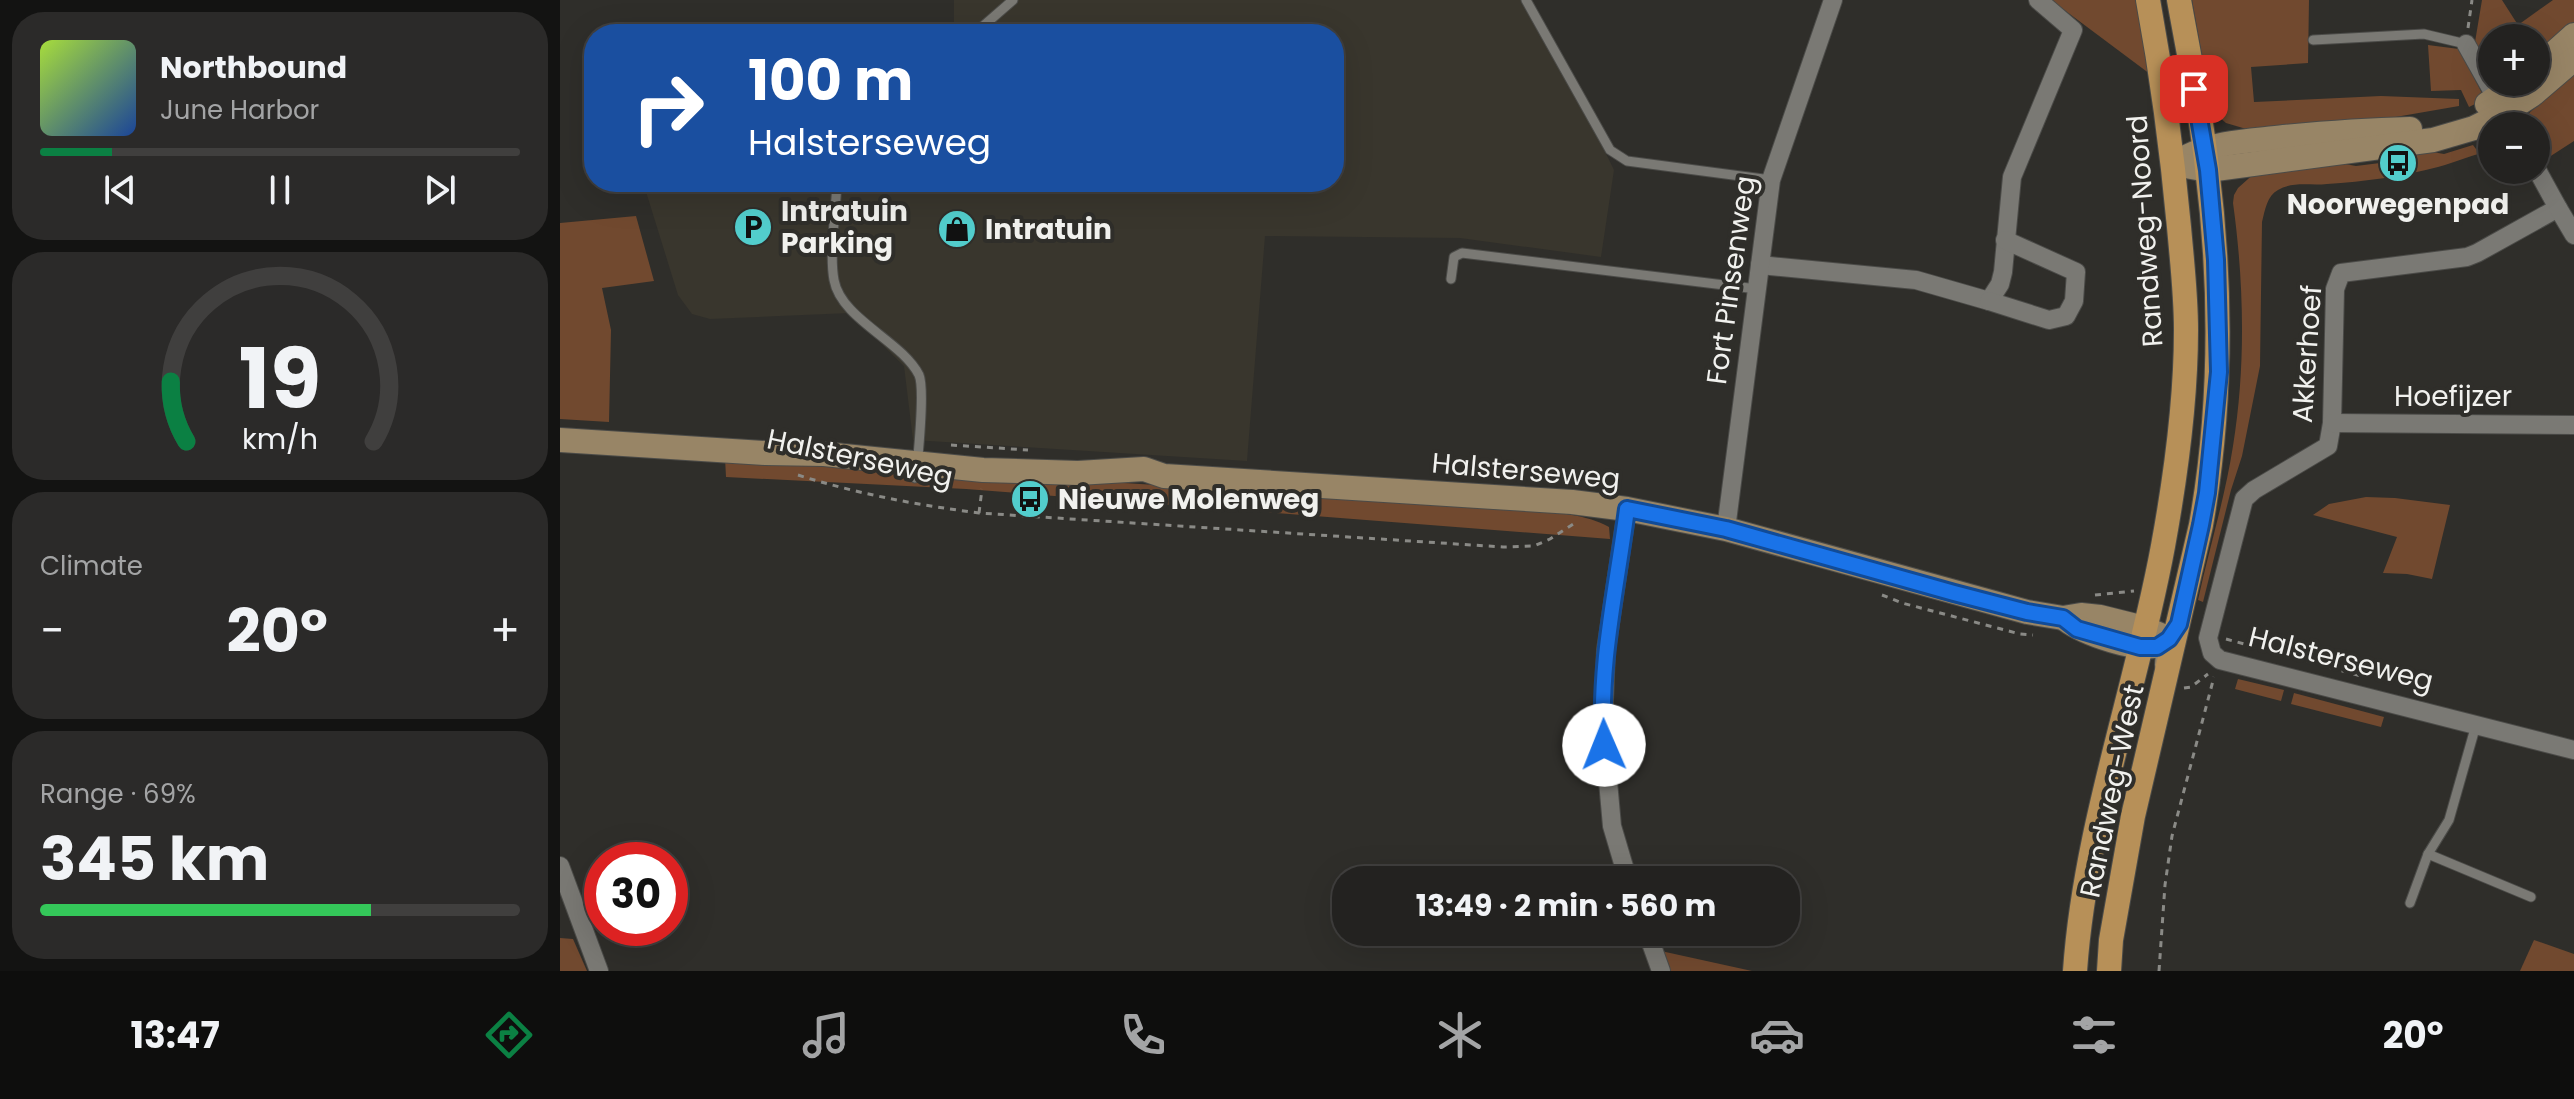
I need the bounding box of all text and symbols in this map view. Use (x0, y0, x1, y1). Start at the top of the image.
map controls (2478, 24, 2550, 184)
button: + (2478, 24, 2550, 96)
text: 100 m (748, 41, 913, 120)
text: Northbound (160, 46, 347, 89)
pin (2160, 55, 2228, 123)
icon: right (616, 56, 720, 160)
icon: arrive (2172, 67, 2216, 111)
text: June Harbor (160, 92, 319, 128)
button: − (2478, 112, 2550, 184)
street label: Randweg-Noord (2117, 114, 2173, 348)
text: Halsterseweg (748, 117, 991, 168)
bus stop icon: Noorwegenpad (2377, 142, 2419, 184)
icon: previous (98, 168, 142, 212)
icon: pause (258, 168, 302, 212)
icon: next (418, 168, 462, 212)
street label: Fort Pinsenweg (1697, 173, 1765, 387)
place label: Noorwegenpad (2287, 185, 2509, 224)
place label: Intratuin Parking (781, 192, 908, 263)
parking icon: Intratuin Parking (732, 206, 774, 248)
shop icon: Intratuin (936, 208, 978, 250)
place label: Intratuin (985, 210, 1112, 249)
street label: Akkerhoef (2283, 284, 2331, 424)
text: 19 (239, 320, 321, 436)
street label: Hoefijzer (2394, 377, 2512, 416)
text: km/h (242, 419, 318, 459)
street label: Halsterseweg (763, 419, 957, 497)
street label: Halsterseweg (1430, 443, 1622, 499)
bus stop icon: Nieuwe Molenweg (1009, 478, 1051, 520)
place label: Nieuwe Molenweg (1058, 480, 1319, 519)
text: Climate (40, 548, 143, 584)
text: 20° (227, 589, 328, 673)
text: − (40, 600, 64, 661)
text: + (490, 600, 520, 661)
street label: Halsterseweg (2245, 617, 2437, 701)
street label: Randweg-West (2070, 681, 2154, 901)
position arrow (1562, 703, 1646, 787)
text: Range · 69% (40, 776, 196, 812)
text: 345 km (40, 817, 269, 901)
speed limit sign: 30 (584, 842, 688, 946)
text: 13:49 · 2 min · 560 m (1416, 884, 1716, 927)
icon: directions (481, 1007, 537, 1063)
icon: music (798, 1007, 854, 1063)
icon: phone (1115, 1007, 1171, 1063)
icon: climate (1432, 1007, 1488, 1063)
icon: car (1749, 1007, 1805, 1063)
icon: filters (2066, 1007, 2122, 1063)
text: 13:47 (131, 1010, 220, 1061)
text: 20° (2383, 1010, 2443, 1061)

